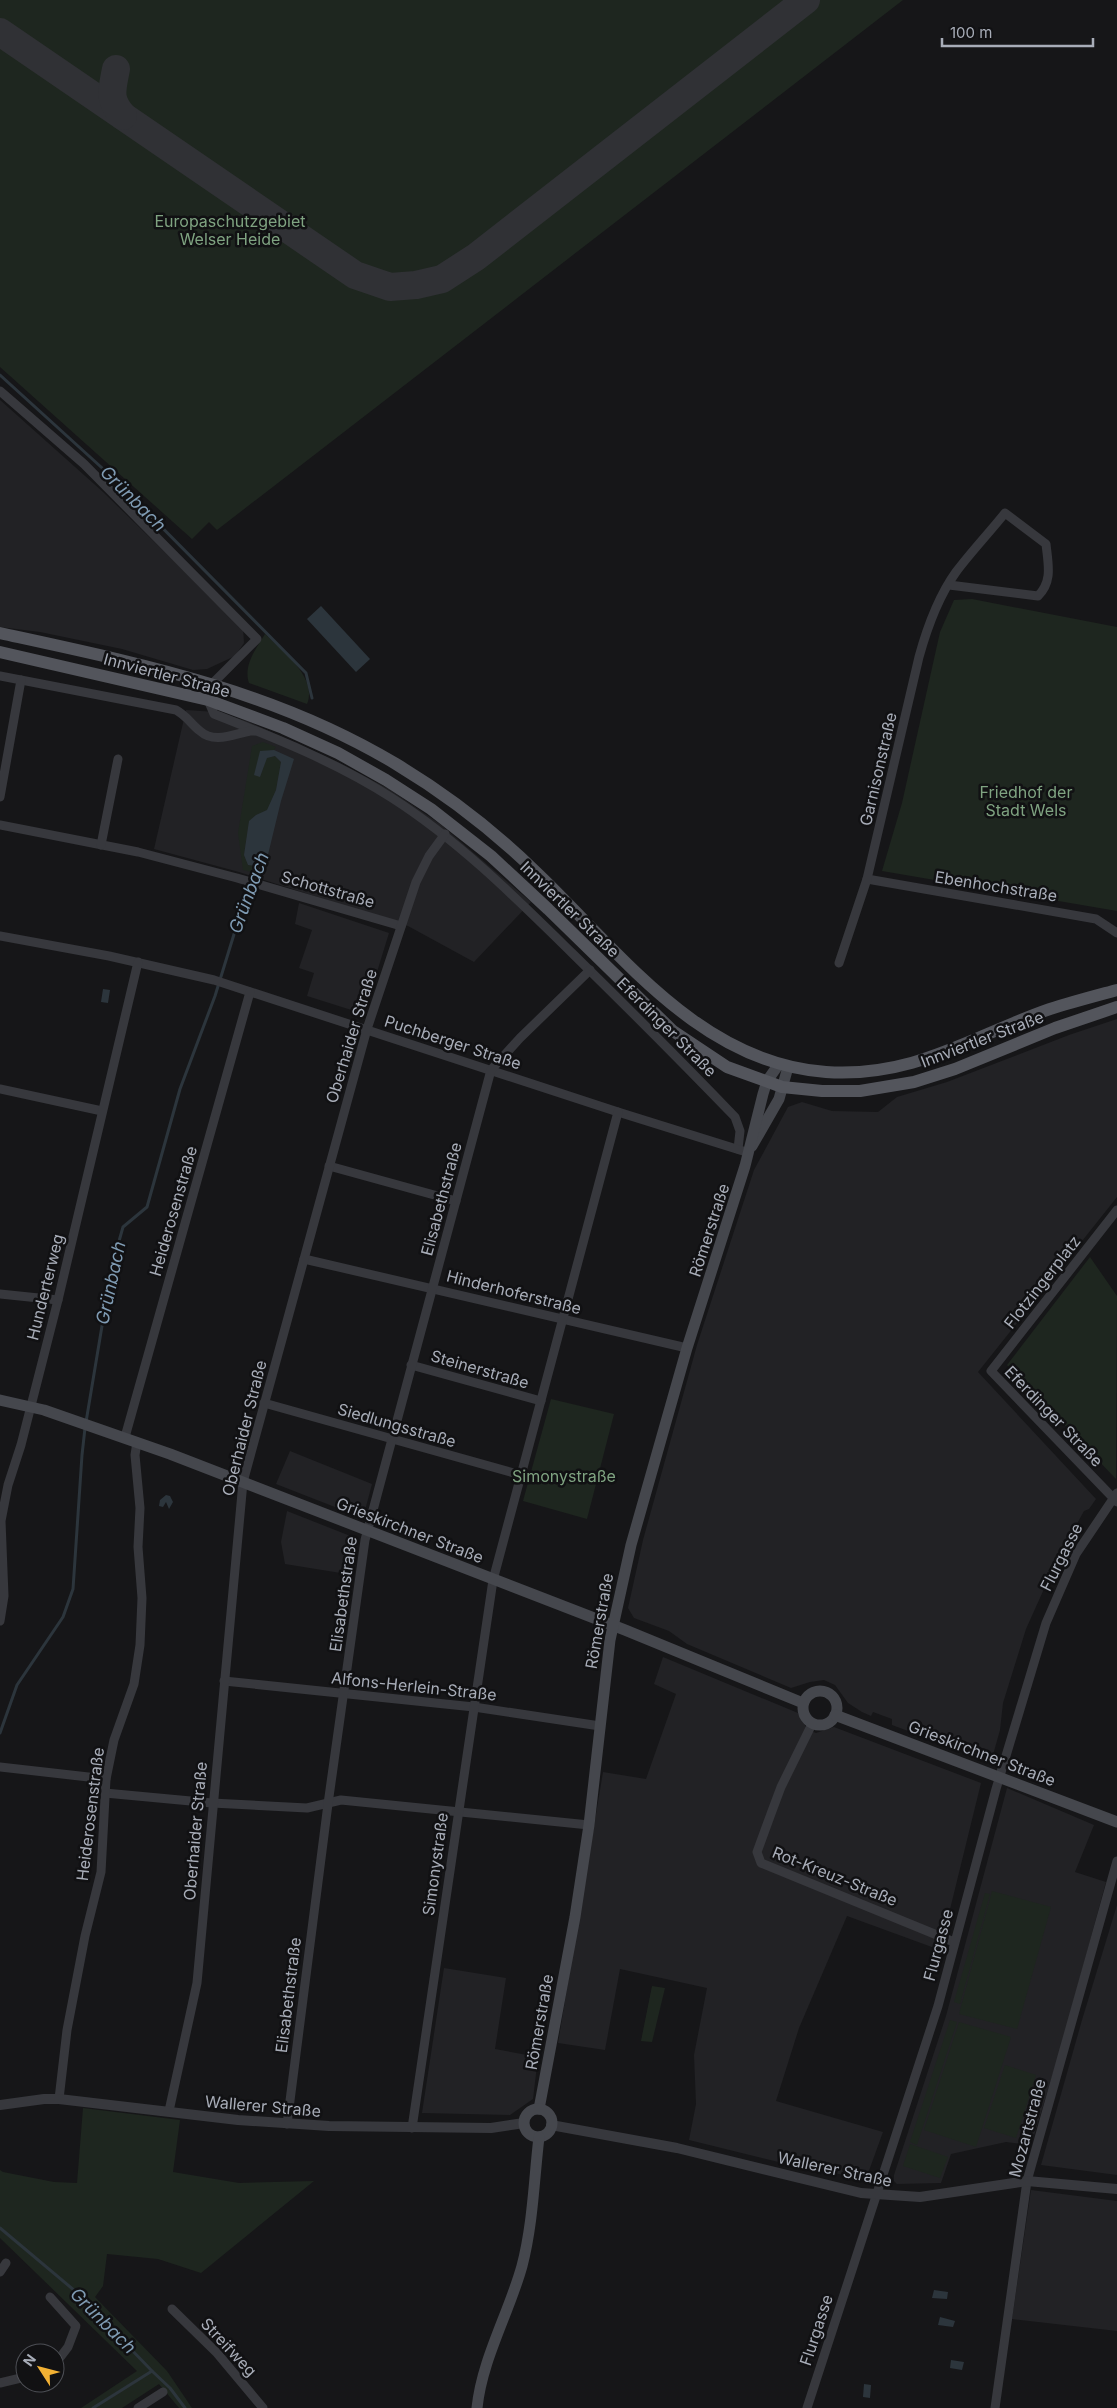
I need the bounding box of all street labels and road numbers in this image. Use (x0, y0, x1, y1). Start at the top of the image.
street label: Innviertler Straße (102, 649, 232, 701)
street label: Garnisonstraße (855, 710, 901, 828)
street label: Innviertler Straße (516, 857, 624, 961)
street label: Schottstraße (279, 866, 377, 912)
street label: Ebenhochstraße (933, 866, 1059, 906)
street label: Oberhaider Straße (321, 966, 381, 1106)
street label: Eferdinger Straße (613, 973, 721, 1081)
street label: Innviertler Straße (918, 1006, 1046, 1072)
street label: Puchberger Straße (382, 1010, 524, 1074)
street label: Elisabethstraße (416, 1140, 466, 1258)
street label: Heiderosenstraße (145, 1144, 201, 1278)
street label: Römerstraße (685, 1181, 733, 1279)
street label: Hunderterweg (22, 1232, 68, 1342)
street label: Flotzingerplatz (1000, 1232, 1084, 1332)
street label: Hinderhoferstraße (444, 1266, 584, 1318)
street label: Steinerstraße (429, 1345, 531, 1393)
street label: Oberhaider Straße (217, 1358, 271, 1498)
street label: Eferdinger Straße (1001, 1361, 1107, 1471)
street label: Siedlungsstraße (336, 1399, 458, 1451)
street label: Grieskirchner Straße (334, 1493, 486, 1567)
street label: Flurgasse (1035, 1520, 1087, 1594)
street label: Elisabethstraße (325, 1535, 361, 1653)
street label: Römerstraße (581, 1572, 617, 1670)
street label: Alfons-Herlein-Straße (330, 1667, 498, 1705)
street label: Grieskirchner Straße (906, 1716, 1058, 1790)
street label: Heiderosenstraße (72, 1746, 108, 1882)
street label: Oberhaider Straße (179, 1761, 211, 1901)
street label: Simonystraße (418, 1811, 452, 1917)
street label: Rot-Kreuz-Straße (770, 1842, 900, 1910)
street label: Flurgasse (919, 1907, 957, 1983)
street label: Elisabethstraße (271, 1936, 305, 2054)
street label: Römerstraße (521, 1973, 557, 2071)
street label: Mozartstraße (1004, 2077, 1050, 2179)
street label: Wallerer Straße (204, 2091, 322, 2121)
street label: Wallerer Straße (776, 2147, 894, 2191)
street label: Flurgasse (795, 2292, 837, 2368)
street label: Streifweg (197, 2314, 261, 2380)

